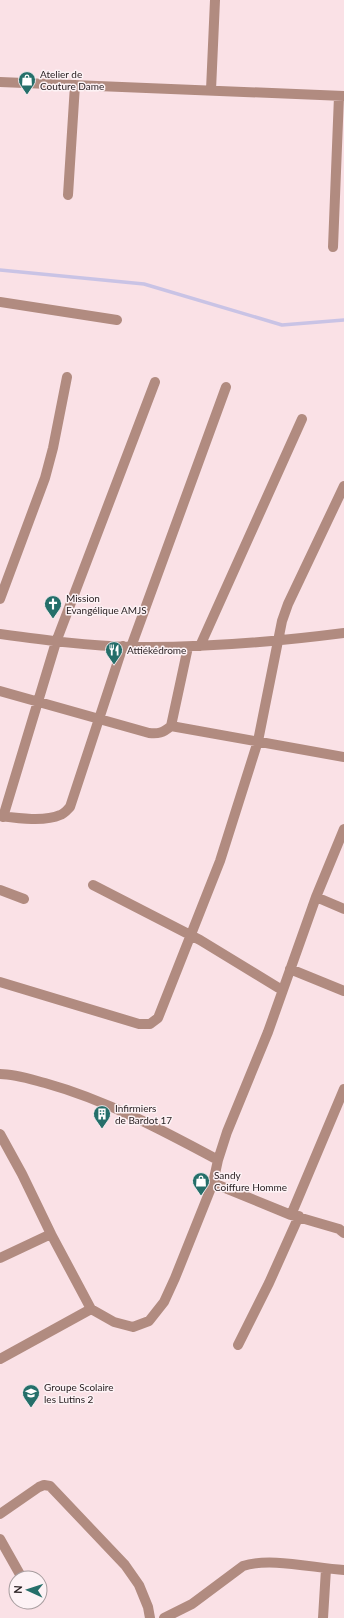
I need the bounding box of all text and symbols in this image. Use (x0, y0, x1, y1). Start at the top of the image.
place label: Atelier de Couture Dame (40, 68, 104, 92)
shop icon: Atelier de Couture Dame (17, 70, 37, 95)
place label: Mission Evangélique AMJS (66, 592, 147, 616)
church icon: Mission Evangélique AMJS (43, 594, 63, 619)
restaurant icon: Attiékédrome (104, 640, 124, 665)
place label: Attiékédrome (127, 644, 186, 656)
place label: Infirmiers de Bardot 17 (115, 1102, 172, 1126)
building icon: Infirmiers de Bardot 17 (92, 1104, 112, 1129)
place label: Sandy Coiffure Homme (214, 1169, 287, 1193)
shop icon: Sandy Coiffure Homme (191, 1171, 211, 1196)
place label: Groupe Scolaire les Lutins 2 (44, 1381, 114, 1405)
school or university icon: Groupe Scolaire les Lutins 2 (21, 1383, 41, 1408)
north arrow (8, 1570, 48, 1610)
text: N (11, 1585, 24, 1594)

